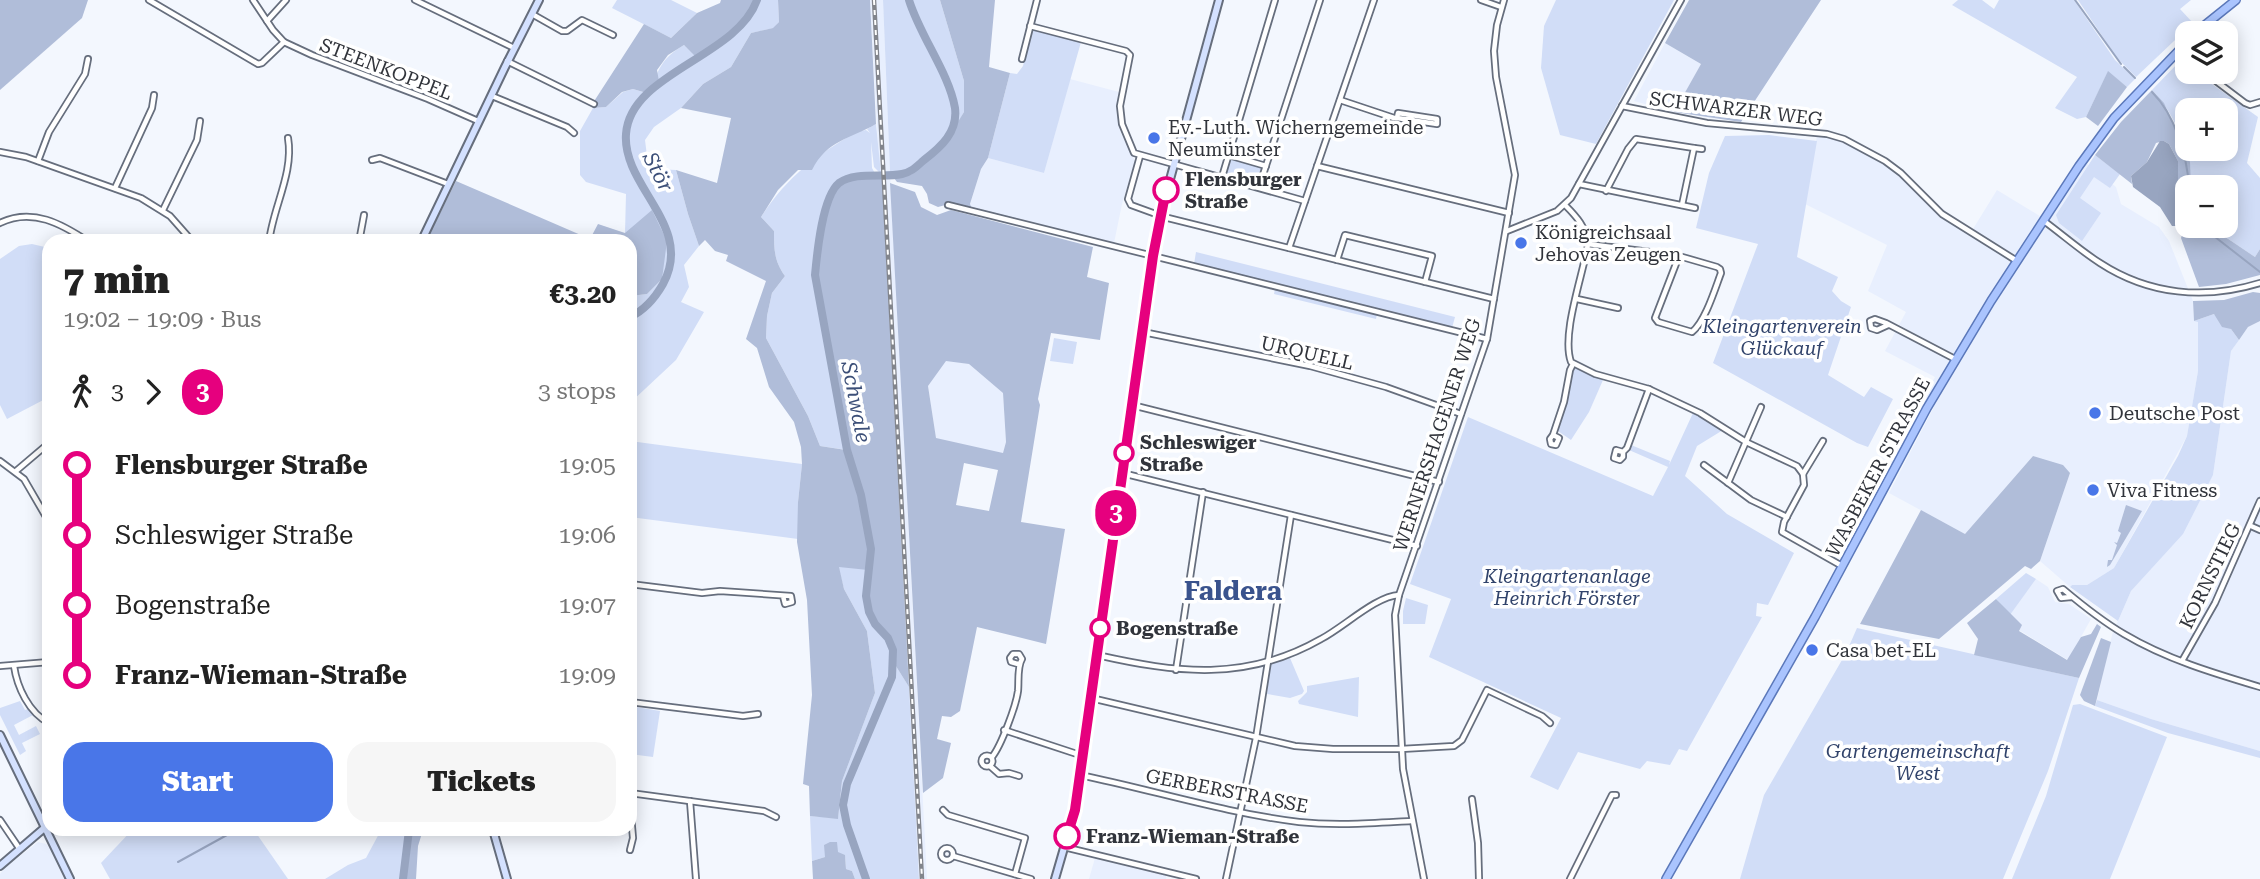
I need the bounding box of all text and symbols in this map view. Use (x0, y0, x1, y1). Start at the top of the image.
map controls (2175, 21, 2238, 238)
button: layers (2175, 21, 2238, 84)
street label: STEENKOPPEL (317, 33, 455, 105)
street label: SCHWARZER WEG (1648, 87, 1824, 131)
button: + (2175, 98, 2238, 161)
place label: Ev.-Luth. Wicherngemeinde Neumünster (1168, 116, 1424, 161)
marker: Ev.-Luth. Wicherngemeinde Neumünster (1146, 130, 1162, 146)
water label: Stör (637, 147, 678, 196)
place label: Flensburger Straße (1185, 168, 1302, 213)
button: − (2175, 175, 2238, 238)
marker: Flensburger Straße (1153, 177, 1179, 203)
place label: Königreichsaal Jehovas Zeugen (1535, 221, 1681, 266)
marker: Königreichsaal Jehovas Zeugen (1513, 235, 1529, 251)
text: 7 min (63, 258, 170, 302)
text: €3.20 (550, 279, 616, 309)
text: 19:02 – 19:09 · Bus (63, 306, 261, 333)
street label: WERNERSHAGENER WEG (1388, 315, 1486, 555)
park label: Kleingartenverein Glückauf (1701, 315, 1862, 360)
street label: URQUELL (1258, 331, 1356, 375)
water label: Schwale (836, 358, 876, 445)
icon: walk (63, 373, 101, 411)
icon: forward (134, 373, 172, 411)
street label: WASBEKER STRASSE (1821, 373, 1935, 561)
text: 3 (111, 378, 124, 405)
text: 3 (196, 378, 209, 406)
text: 3 stops (538, 378, 616, 405)
place label: Deutsche Post (2109, 402, 2240, 425)
marker: Deutsche Post (2087, 405, 2103, 421)
place label: Schleswiger Straße (1140, 431, 1257, 476)
marker: Schleswiger Straße (1114, 443, 1134, 463)
text: Flensburger Straße (115, 450, 368, 480)
text: 19:05 (559, 452, 616, 479)
place label: Viva Fitness (2107, 479, 2217, 502)
marker: Viva Fitness (2085, 482, 2101, 498)
line badge: 3 (1093, 490, 1139, 536)
text: 3 (1109, 499, 1123, 527)
street label: KORNSTIEG (2175, 519, 2246, 633)
text: Schleswiger Straße (115, 520, 353, 550)
text: 19:06 (559, 522, 616, 549)
park label: Kleingartenanlage Heinrich Förster (1482, 565, 1651, 610)
district label: Faldera (1184, 576, 1282, 606)
text: Bogenstraße (115, 590, 271, 620)
text: 19:07 (559, 592, 616, 619)
place label: Bogenstraße (1116, 617, 1238, 640)
marker: Bogenstraße (1090, 618, 1110, 638)
place label: Casa bet-EL (1826, 639, 1936, 662)
marker: Casa bet-EL (1804, 642, 1820, 658)
text: Franz-Wieman-Straße (115, 660, 407, 690)
text: 19:09 (559, 662, 616, 689)
park label: Gartengemeinschaft West (1826, 740, 2010, 785)
button: Start (63, 742, 333, 822)
button: Tickets (347, 742, 616, 822)
street label: GERBERSTRASSE (1144, 764, 1310, 818)
marker: Franz-Wieman-Straße (1054, 823, 1080, 849)
place label: Franz-Wieman-Straße (1086, 825, 1299, 848)

